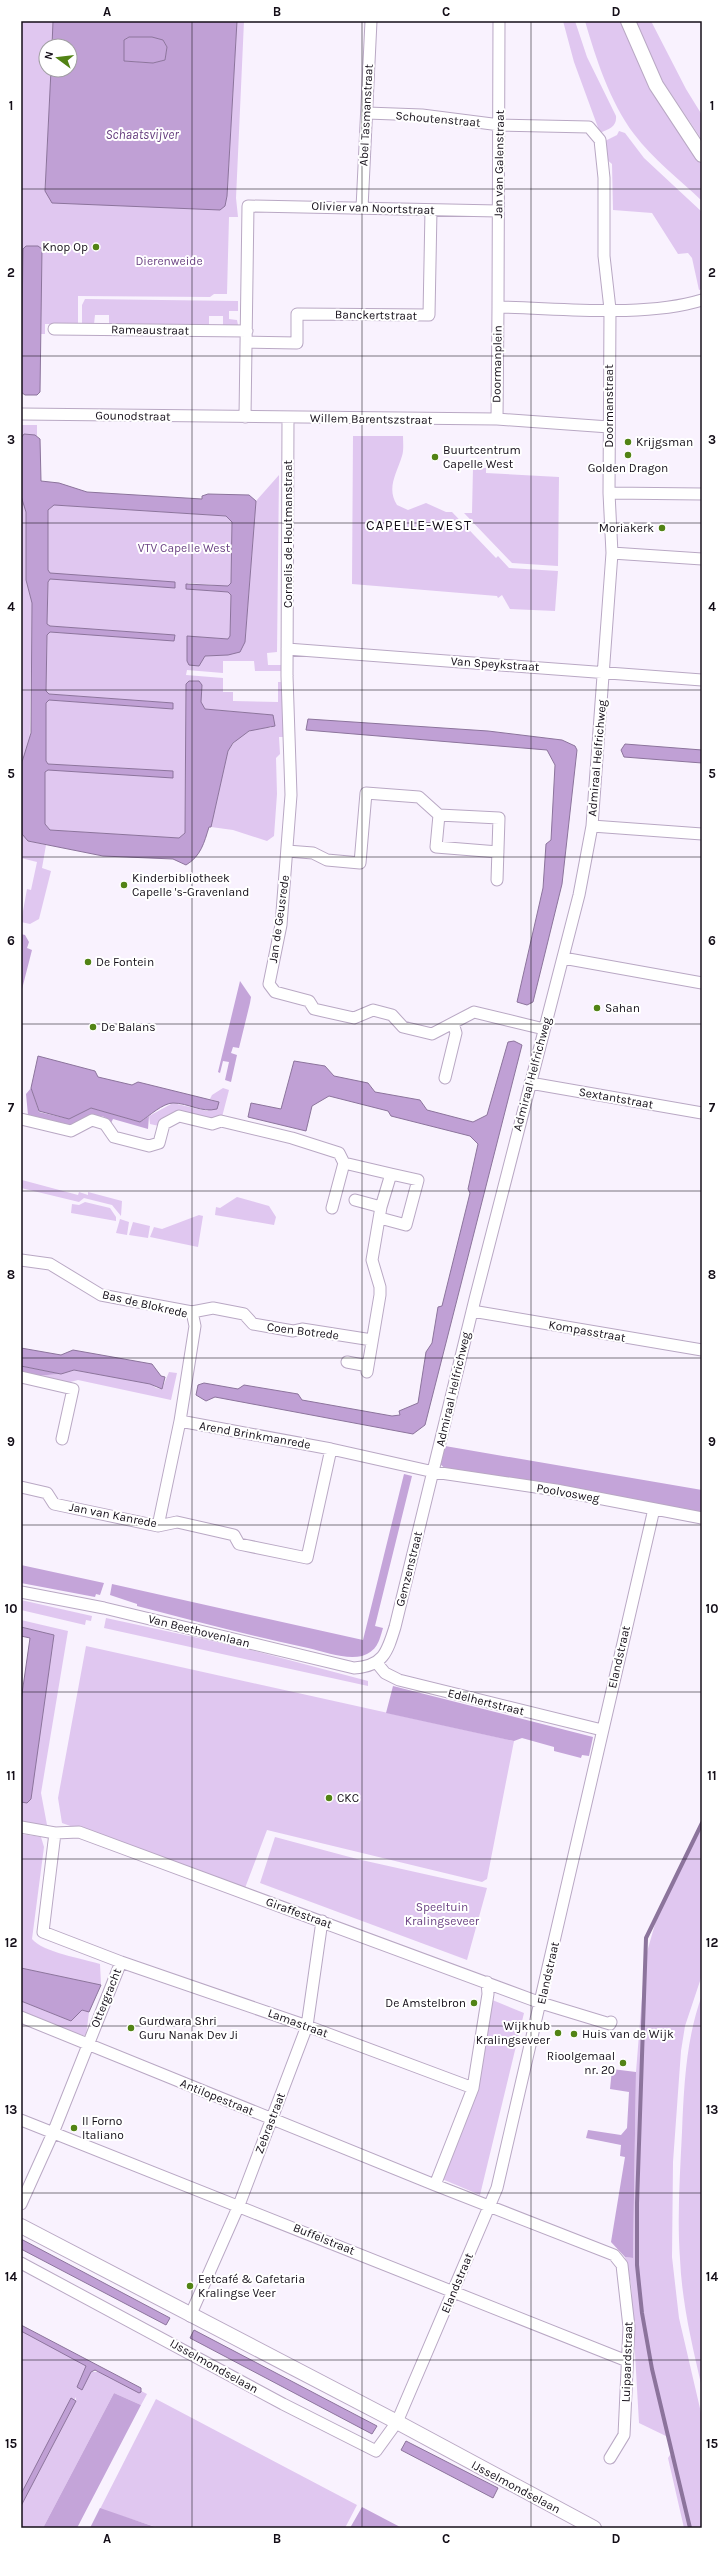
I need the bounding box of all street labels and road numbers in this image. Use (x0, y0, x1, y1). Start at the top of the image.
street label: Abel Tasmanstraat (356, 63, 376, 166)
street label: Schoutenstraat (395, 108, 482, 130)
street label: Jan van Galenstraat (491, 109, 507, 218)
street label: Olivier van Noortstraat (311, 199, 435, 217)
street label: Banckertstraat (335, 307, 418, 323)
street label: Rameaustraat (111, 322, 190, 338)
street label: Doormanplein (489, 325, 505, 403)
street label: Doormanstraat (602, 364, 616, 448)
street label: Gounodstraat (95, 408, 171, 424)
street label: Willem Barentszstraat (310, 411, 433, 427)
street label: Cornelis de Houtmanstraat (281, 459, 295, 608)
street label: Van Speykstraat (450, 654, 540, 674)
street label: Admiraal Helfrichweg (585, 699, 609, 817)
street label: Jan de Geusrede (266, 874, 292, 964)
street label: Admiraal Helfrichweg (510, 1015, 554, 1132)
street label: Sextantstraat (578, 1085, 655, 1112)
street label: Bas de Blokrede (101, 1287, 189, 1321)
street label: Kompasstraat (547, 1317, 627, 1345)
street label: Coen Botrede (266, 1320, 340, 1342)
street label: Admiraal Helfrichweg (433, 1330, 473, 1448)
street label: Arend Brinkmanrede (198, 1418, 312, 1452)
street label: Poolvosweg (535, 1481, 601, 1505)
street label: Jan van Kanrede (68, 1500, 158, 1530)
street label: Gemzenstraat (393, 1529, 425, 1608)
street label: Van Beethovenlaan (147, 1612, 251, 1650)
street label: Elandstraat (605, 1624, 633, 1690)
street label: Edelhertstraat (446, 1686, 526, 1718)
street label: Giraffestraat (264, 1895, 335, 1932)
street label: Elandstraat (534, 1940, 562, 2006)
street label: Ottergracht (88, 1966, 124, 2030)
street label: Lamastraat (266, 2006, 330, 2041)
street label: Antilopestraat (178, 2076, 256, 2118)
street label: Zebrastraat (252, 2090, 288, 2155)
street label: Buffelstraat (291, 2220, 357, 2258)
street label: Elandstraat (438, 2250, 476, 2315)
street label: Luipaardstraat (619, 2321, 635, 2403)
street label: IJsselmondselaan (167, 2336, 261, 2396)
street label: IJsselmondselaan (469, 2458, 563, 2516)

